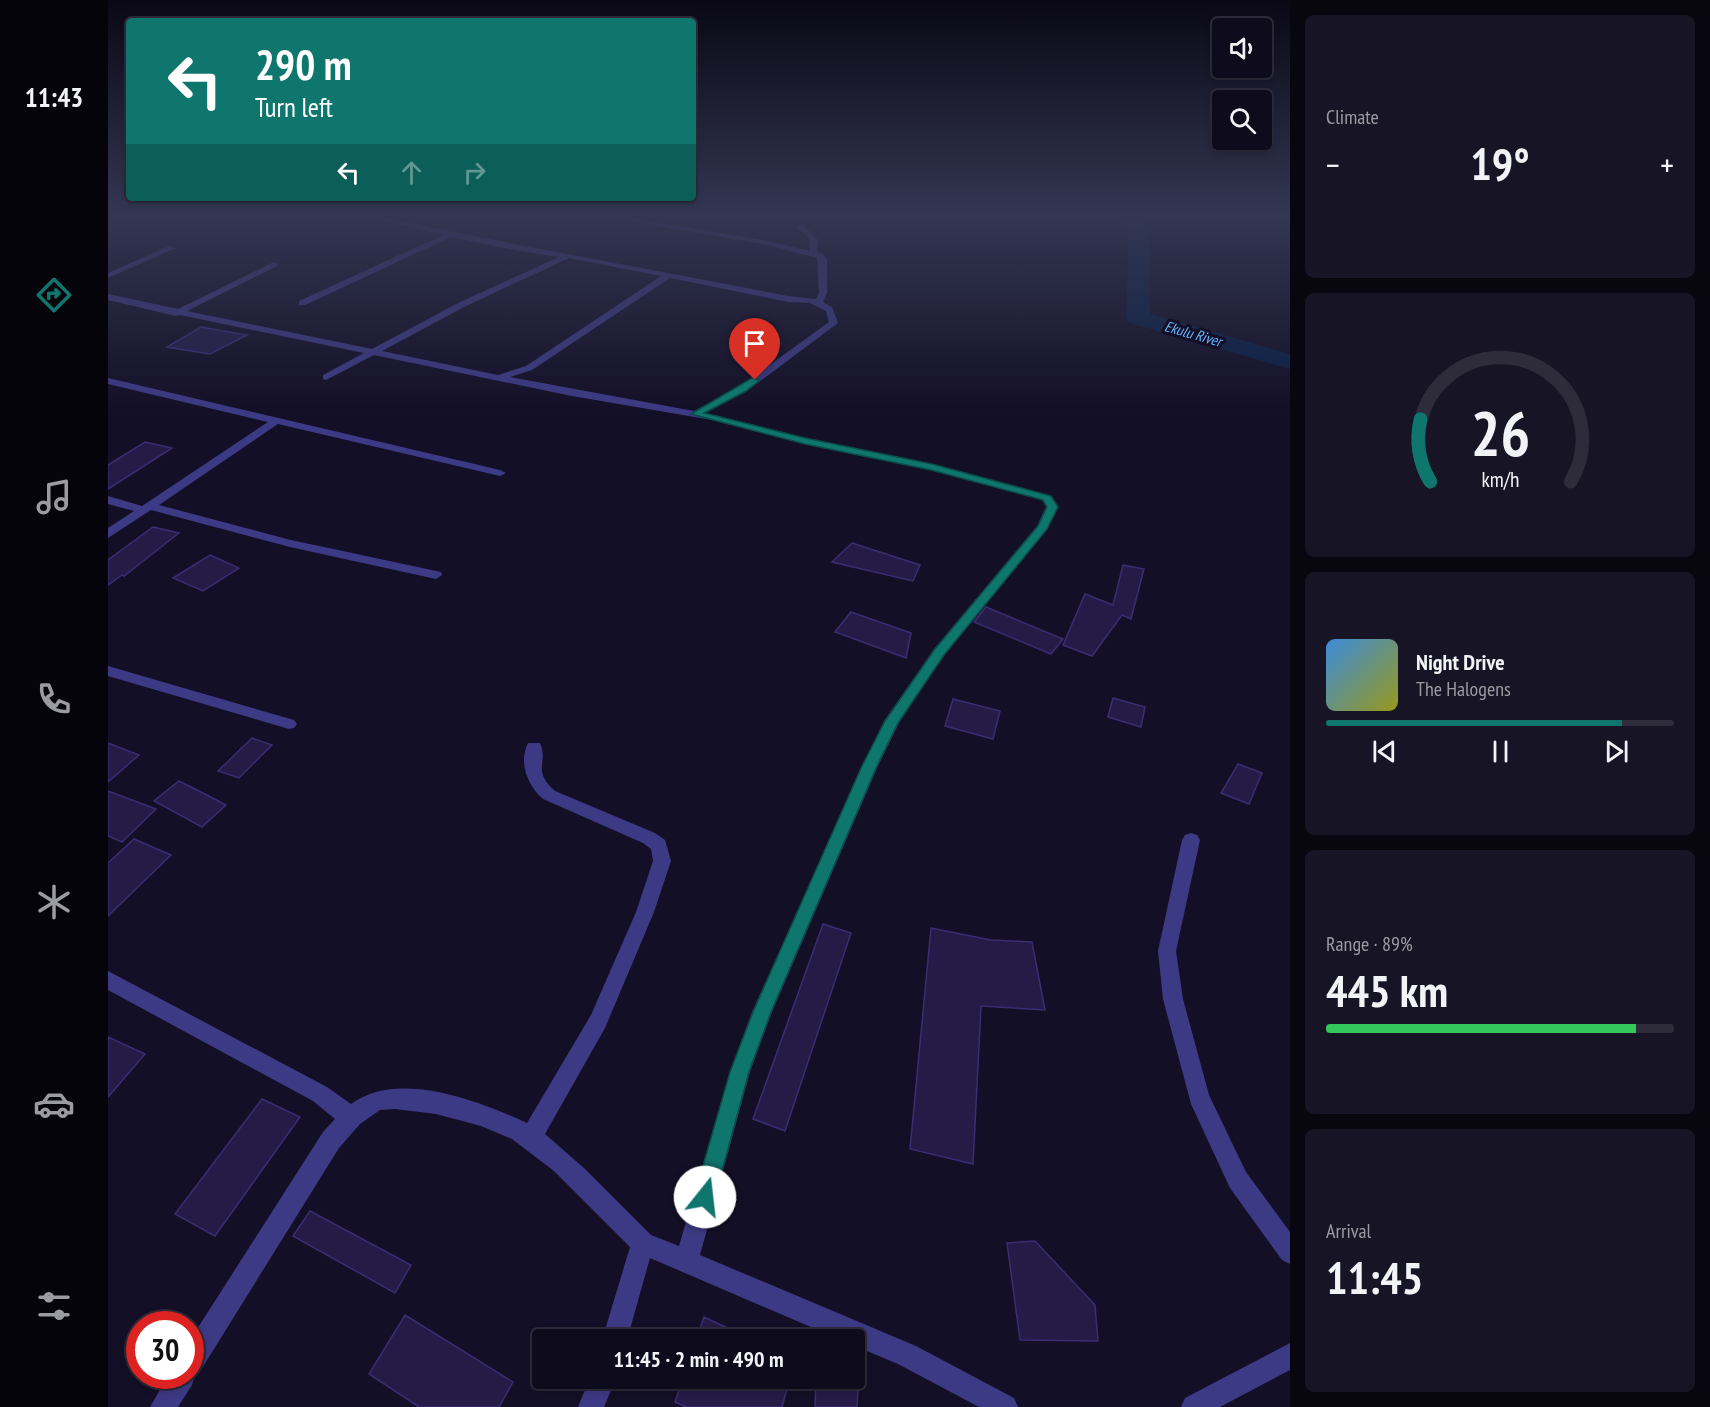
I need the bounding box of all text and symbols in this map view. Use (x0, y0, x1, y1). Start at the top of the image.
map controls (1212, 18, 1272, 150)
button: sound (1212, 18, 1272, 78)
text: 290 m (255, 37, 352, 92)
icon: left (156, 42, 234, 120)
text: 11:43 (25, 80, 83, 114)
text: Turn left (255, 90, 333, 124)
button: search (1212, 90, 1272, 150)
text: Climate (1326, 104, 1379, 130)
text: 19° (1470, 134, 1530, 192)
text: − (1326, 143, 1340, 186)
text: + (1660, 143, 1674, 186)
icon: left (332, 156, 365, 189)
icon: ahead (395, 156, 428, 189)
icon: right (458, 156, 491, 189)
icon: directions (33, 274, 75, 316)
water label: Ekulu River (1162, 316, 1226, 351)
pin (729, 318, 780, 380)
icon: arrive (738, 327, 771, 360)
text: 26 (1470, 392, 1530, 473)
text: km/h (1481, 466, 1519, 494)
icon: music (33, 476, 75, 518)
text: Night Drive (1416, 648, 1505, 676)
text: The Halogens (1416, 676, 1511, 702)
icon: phone (33, 678, 75, 720)
icon: previous (1368, 735, 1401, 768)
icon: pause (1484, 735, 1517, 768)
icon: next (1600, 735, 1633, 768)
icon: climate (33, 881, 75, 923)
text: Range · 89% (1326, 931, 1413, 957)
text: 445 km (1326, 961, 1448, 1019)
icon: car (33, 1083, 75, 1125)
position arrow (673, 1165, 737, 1229)
text: Arrival (1326, 1218, 1371, 1244)
text: 11:45 (1326, 1248, 1423, 1306)
icon: filters (33, 1285, 75, 1327)
speed limit sign: 30 (126, 1311, 204, 1389)
text: 11:45 · 2 min · 490 m (613, 1345, 784, 1373)

